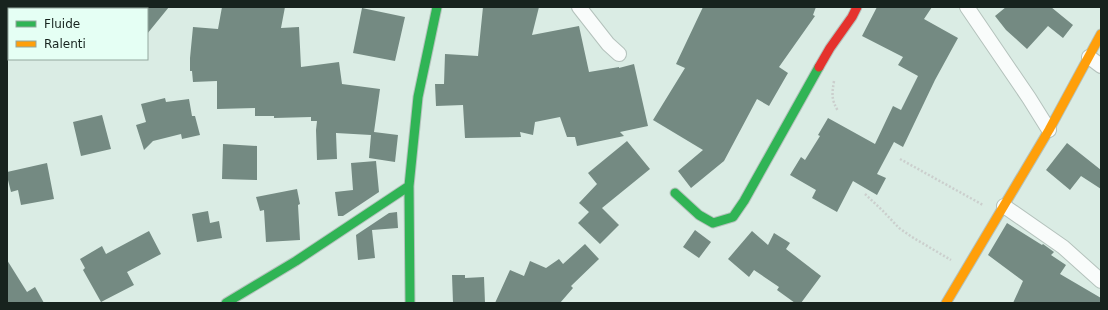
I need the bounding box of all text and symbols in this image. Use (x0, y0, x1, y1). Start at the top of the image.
legend (8, 8, 148, 60)
text: Fluide (44, 17, 80, 31)
text: Ralenti (44, 37, 86, 51)

